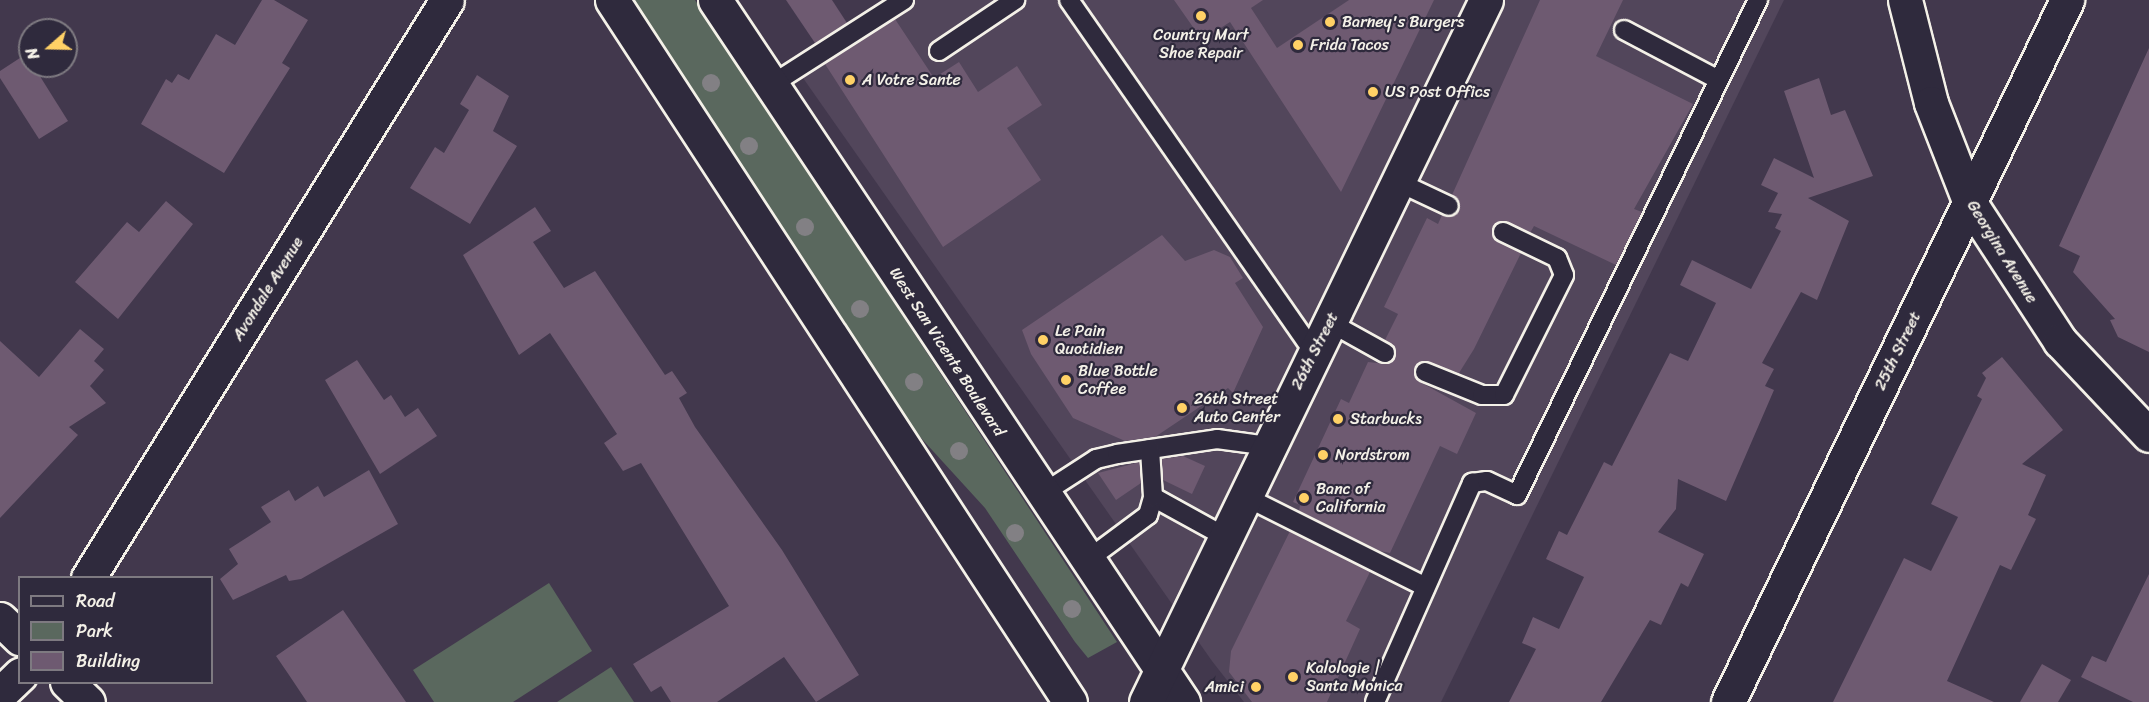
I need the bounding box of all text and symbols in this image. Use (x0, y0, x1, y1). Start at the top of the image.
marker: Country Mart Shoe Repair (1194, 9, 1208, 23)
place label: Barney's Burgers (1342, 12, 1465, 32)
marker: Barney's Burgers (1323, 15, 1337, 29)
north arrow (18, 18, 78, 78)
place label: Country Mart Shoe Repair (1153, 25, 1249, 63)
place label: Frida Tacos (1310, 35, 1389, 55)
marker: Frida Tacos (1291, 38, 1305, 52)
text: N (17, 43, 48, 64)
place label: A Votre Sante (862, 70, 961, 90)
marker: A Votre Sante (843, 73, 857, 87)
place label: US Post Offics (1385, 82, 1490, 102)
marker: US Post Offics (1366, 85, 1380, 99)
street label: Georgina Avenue (1963, 197, 2041, 307)
street label: Avondale Avenue (228, 234, 308, 344)
street label: West San Vicente Boulevard (885, 264, 1009, 440)
street label: 26th Street (1287, 309, 1343, 393)
street label: 25th Street (1871, 309, 1925, 393)
place label: Le Pain Quotidien (1055, 321, 1123, 359)
marker: Le Pain Quotidien (1036, 333, 1050, 347)
place label: Blue Bottle Coffee (1078, 361, 1158, 399)
marker: Blue Bottle Coffee (1059, 373, 1073, 387)
place label: 26th Street Auto Center (1194, 389, 1281, 427)
marker: 26th Street Auto Center (1175, 401, 1189, 415)
place label: Starbucks (1350, 409, 1422, 429)
marker: Starbucks (1331, 412, 1345, 426)
place label: Nordstrom (1335, 445, 1410, 465)
marker: Nordstrom (1316, 448, 1330, 462)
place label: Banc of California (1316, 479, 1385, 517)
marker: Banc of California (1297, 491, 1311, 505)
legend (18, 576, 213, 684)
text: Road (76, 585, 115, 617)
text: Park (76, 615, 113, 647)
text: Building (76, 645, 140, 677)
place label: Kalologie | Santa Monica (1306, 658, 1402, 696)
marker: Kalologie | Santa Monica (1284, 668, 1302, 686)
place label: Amici (1204, 677, 1244, 697)
marker: Amici (1249, 680, 1263, 694)

